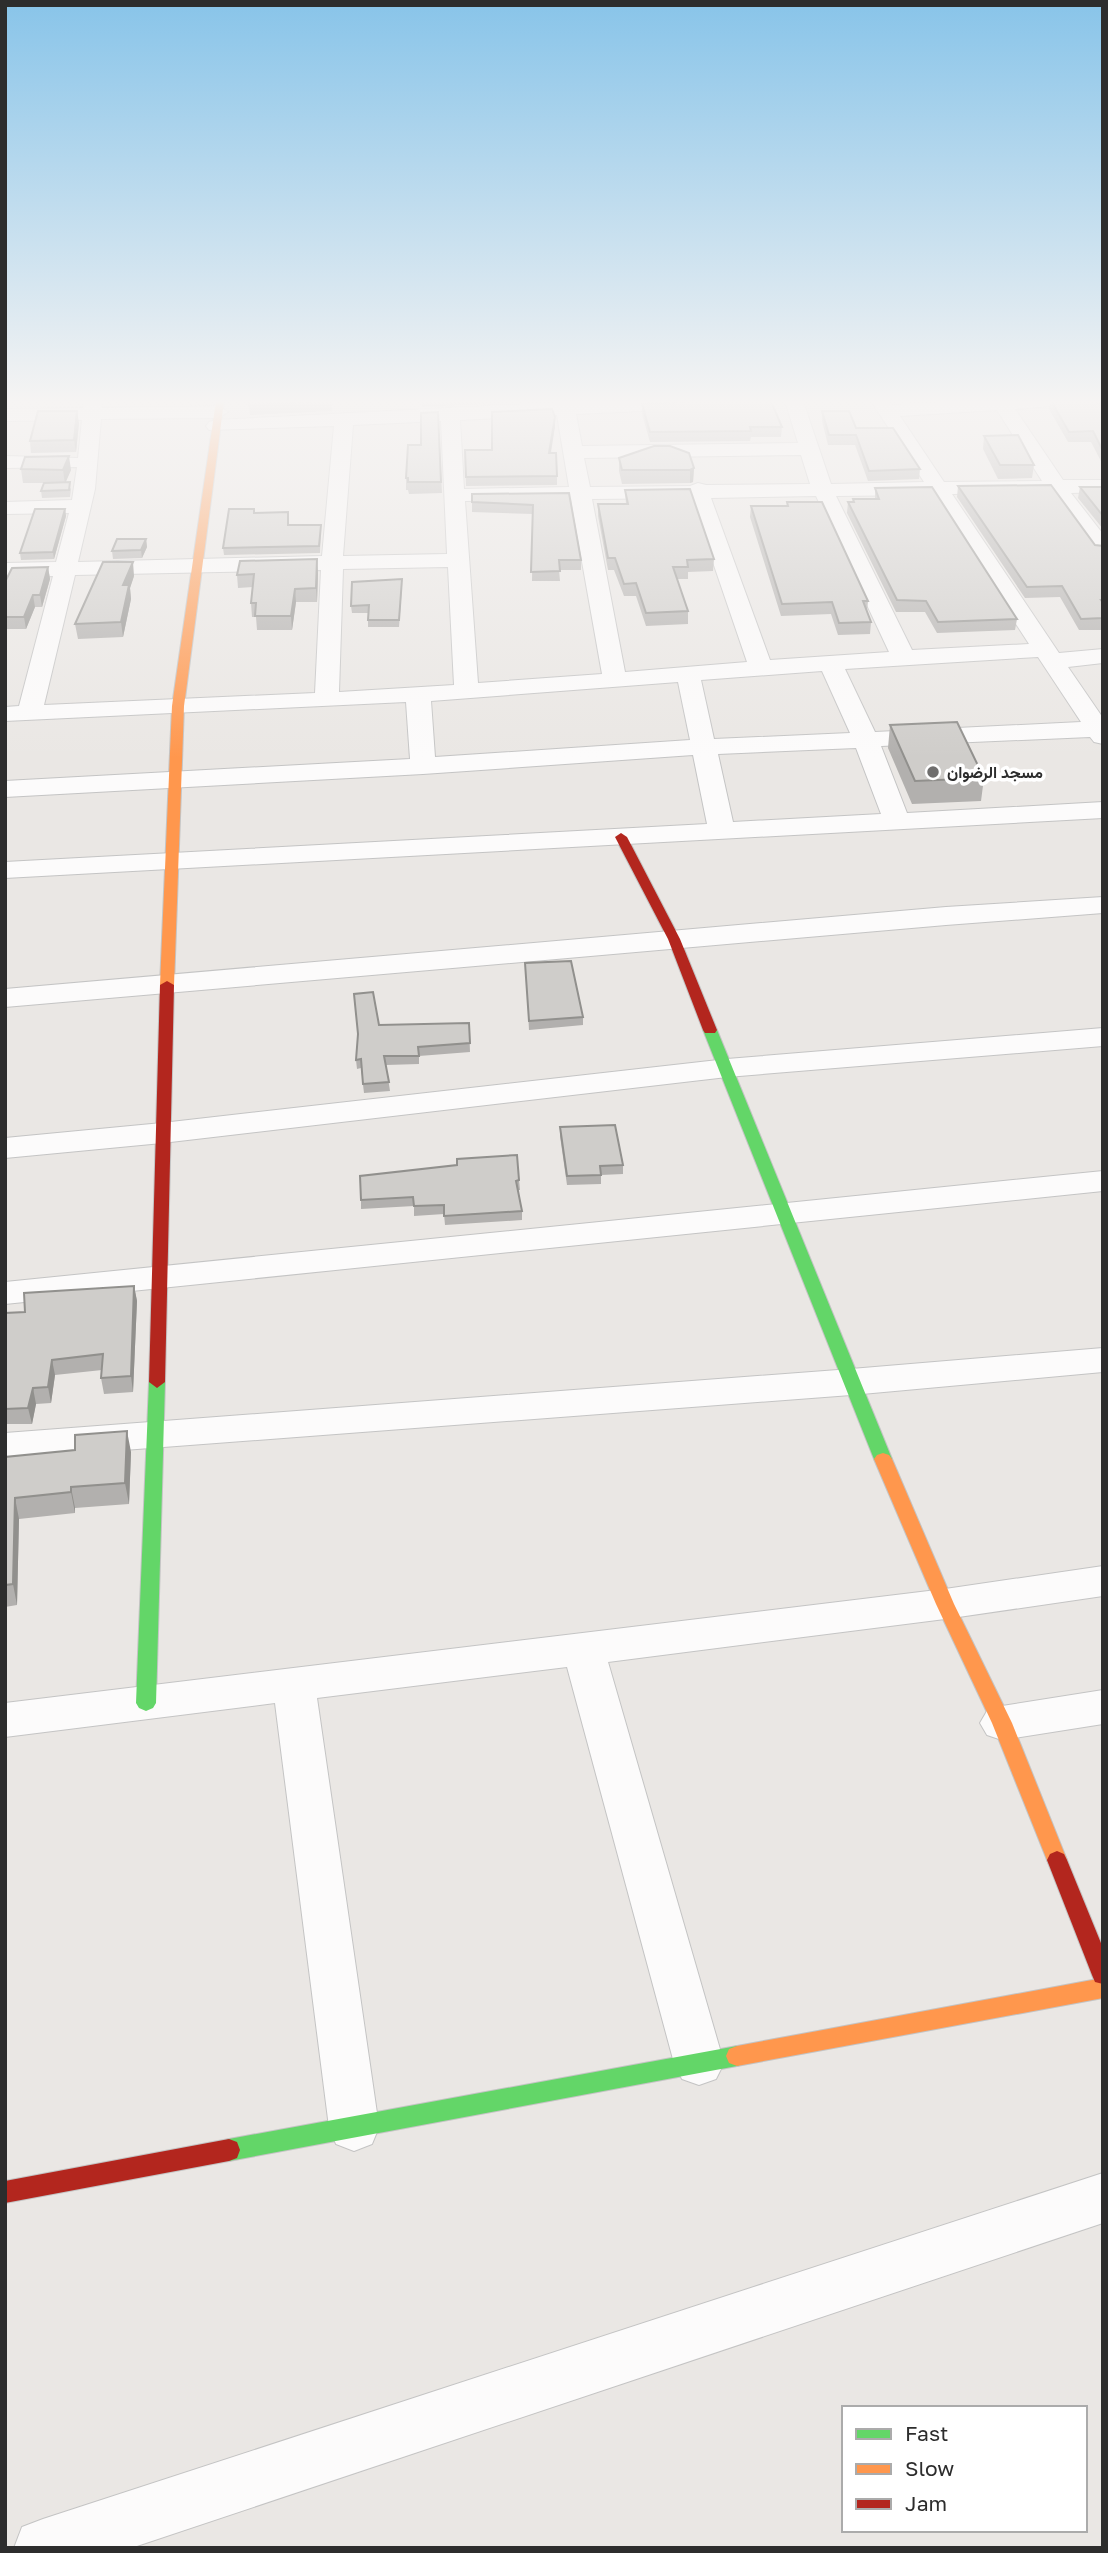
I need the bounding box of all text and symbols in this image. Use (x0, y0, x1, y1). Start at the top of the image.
place label: مسجد الرضوان (947, 762, 1043, 783)
marker: مسجد الرضوان (925, 764, 941, 780)
legend (842, 2406, 1087, 2532)
text: Fast (905, 2420, 948, 2446)
text: Slow (905, 2455, 954, 2481)
text: Jam (905, 2490, 947, 2516)

